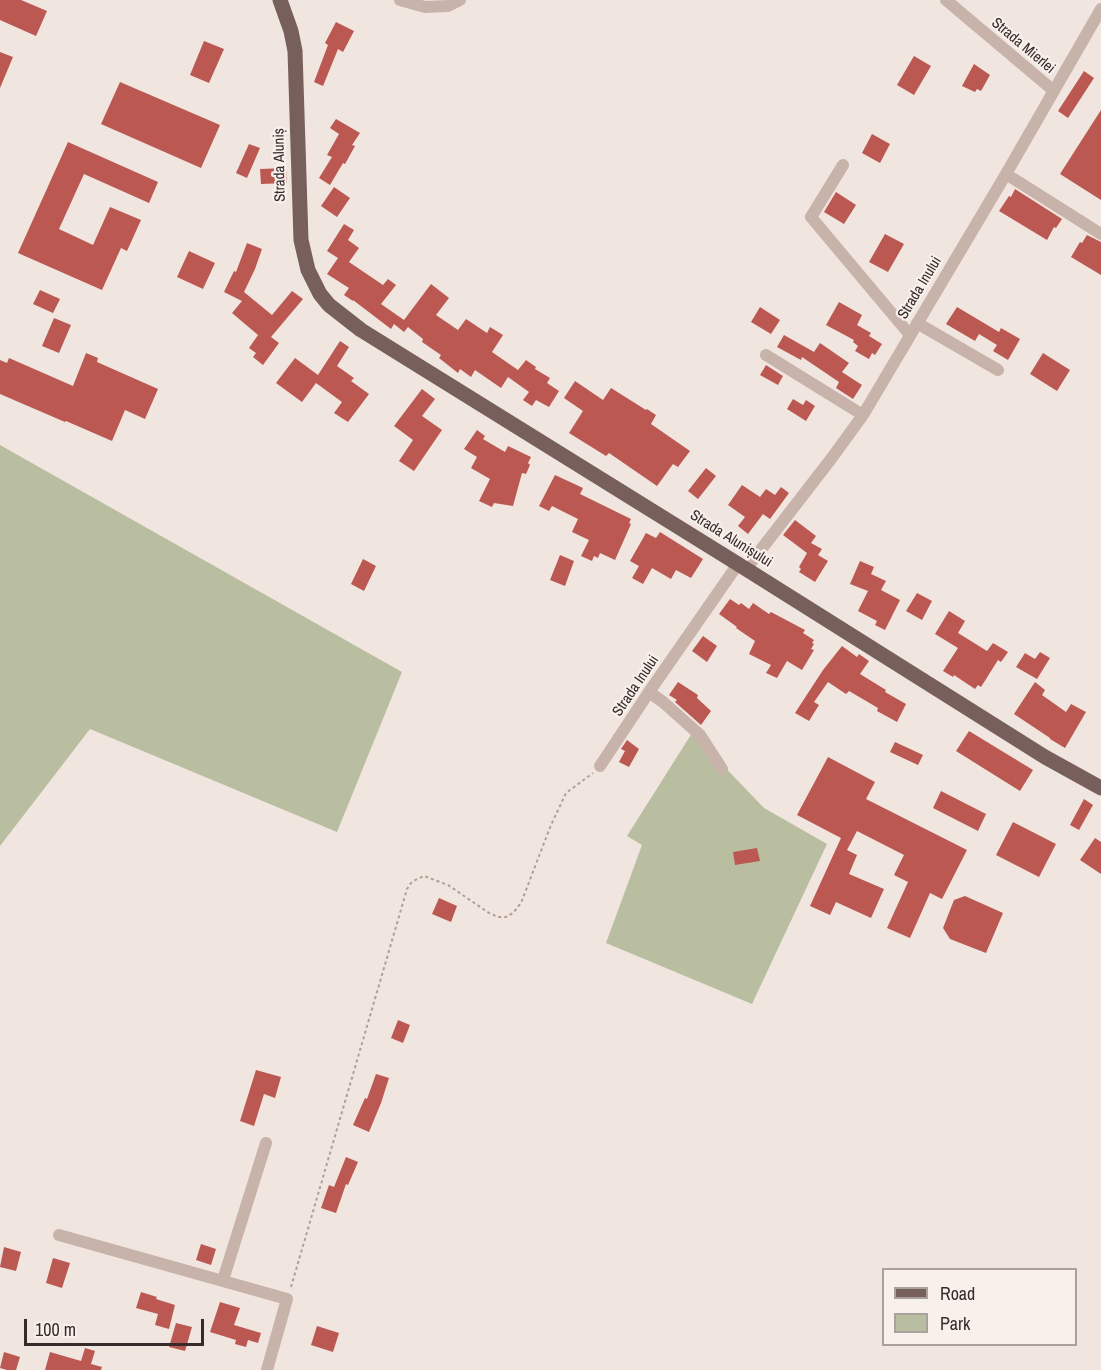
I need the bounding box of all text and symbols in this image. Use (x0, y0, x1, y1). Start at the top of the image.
street label: Strada Mierlei (988, 14, 1058, 78)
street label: Strada Aluniș (270, 128, 290, 202)
street label: Strada Inului (894, 253, 946, 323)
street label: Strada Alunișului (687, 507, 775, 571)
street label: Strada Inului (609, 652, 663, 720)
legend (882, 1268, 1077, 1346)
text: Road (940, 1281, 975, 1306)
scale bar (27, 1307, 207, 1345)
text: Park (940, 1311, 970, 1336)
text: 100 m (35, 1317, 76, 1342)

